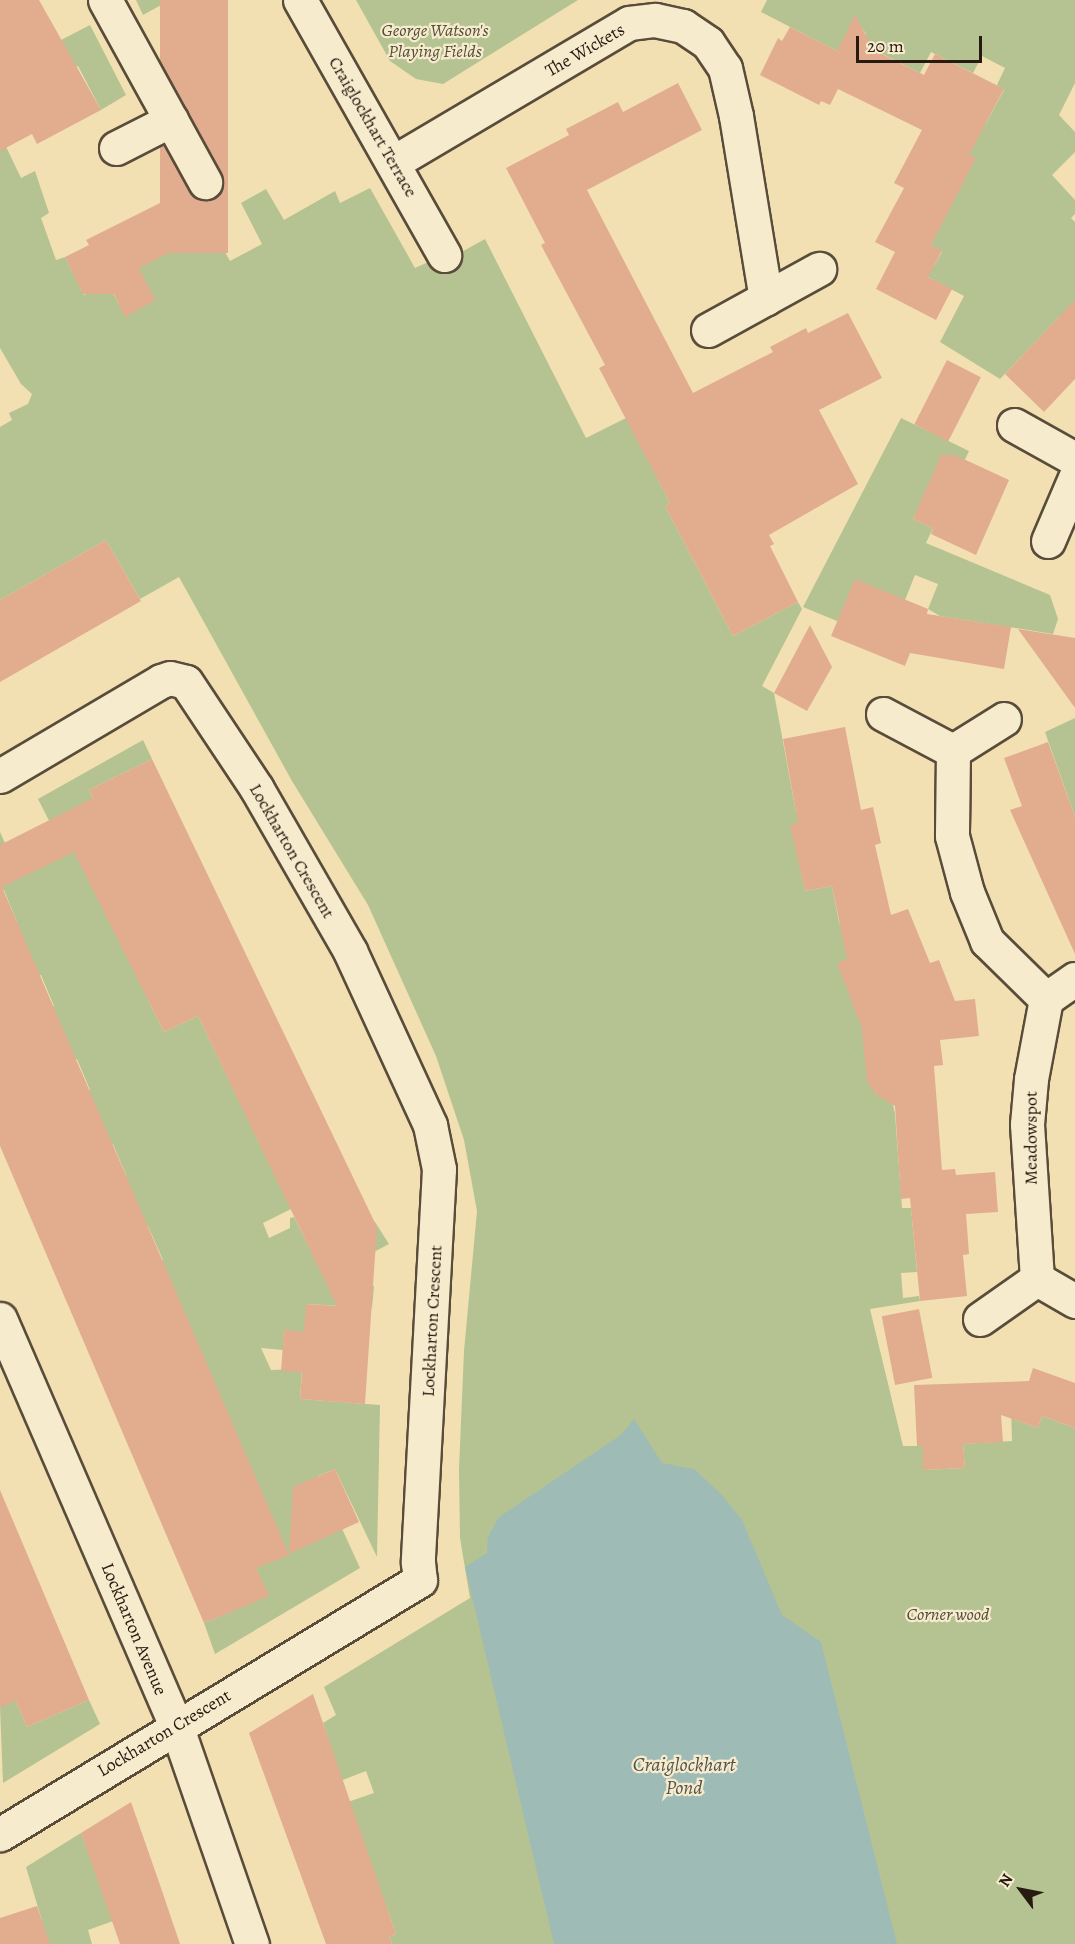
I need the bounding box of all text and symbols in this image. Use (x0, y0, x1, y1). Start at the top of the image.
street label: The Wickets (541, 19, 629, 81)
park label: George Watson's Playing Fields (381, 20, 489, 63)
scale bar (859, 24, 985, 62)
text: 20 m (867, 34, 904, 58)
street label: Craiglockhart Terrace (324, 53, 422, 201)
street label: Lockharton Crescent (245, 780, 339, 922)
street label: Meadowspot (1020, 1091, 1042, 1185)
street label: Lockharton Crescent (417, 1245, 447, 1397)
street label: Lockharton Avenue (96, 1560, 172, 1698)
park label: Corner wood (907, 1603, 989, 1625)
street label: Lockharton Crescent (93, 1685, 235, 1781)
water label: Craiglockhart Pond (633, 1753, 735, 1800)
north arrow (991, 1860, 1051, 1920)
text: N (993, 1870, 1018, 1891)

